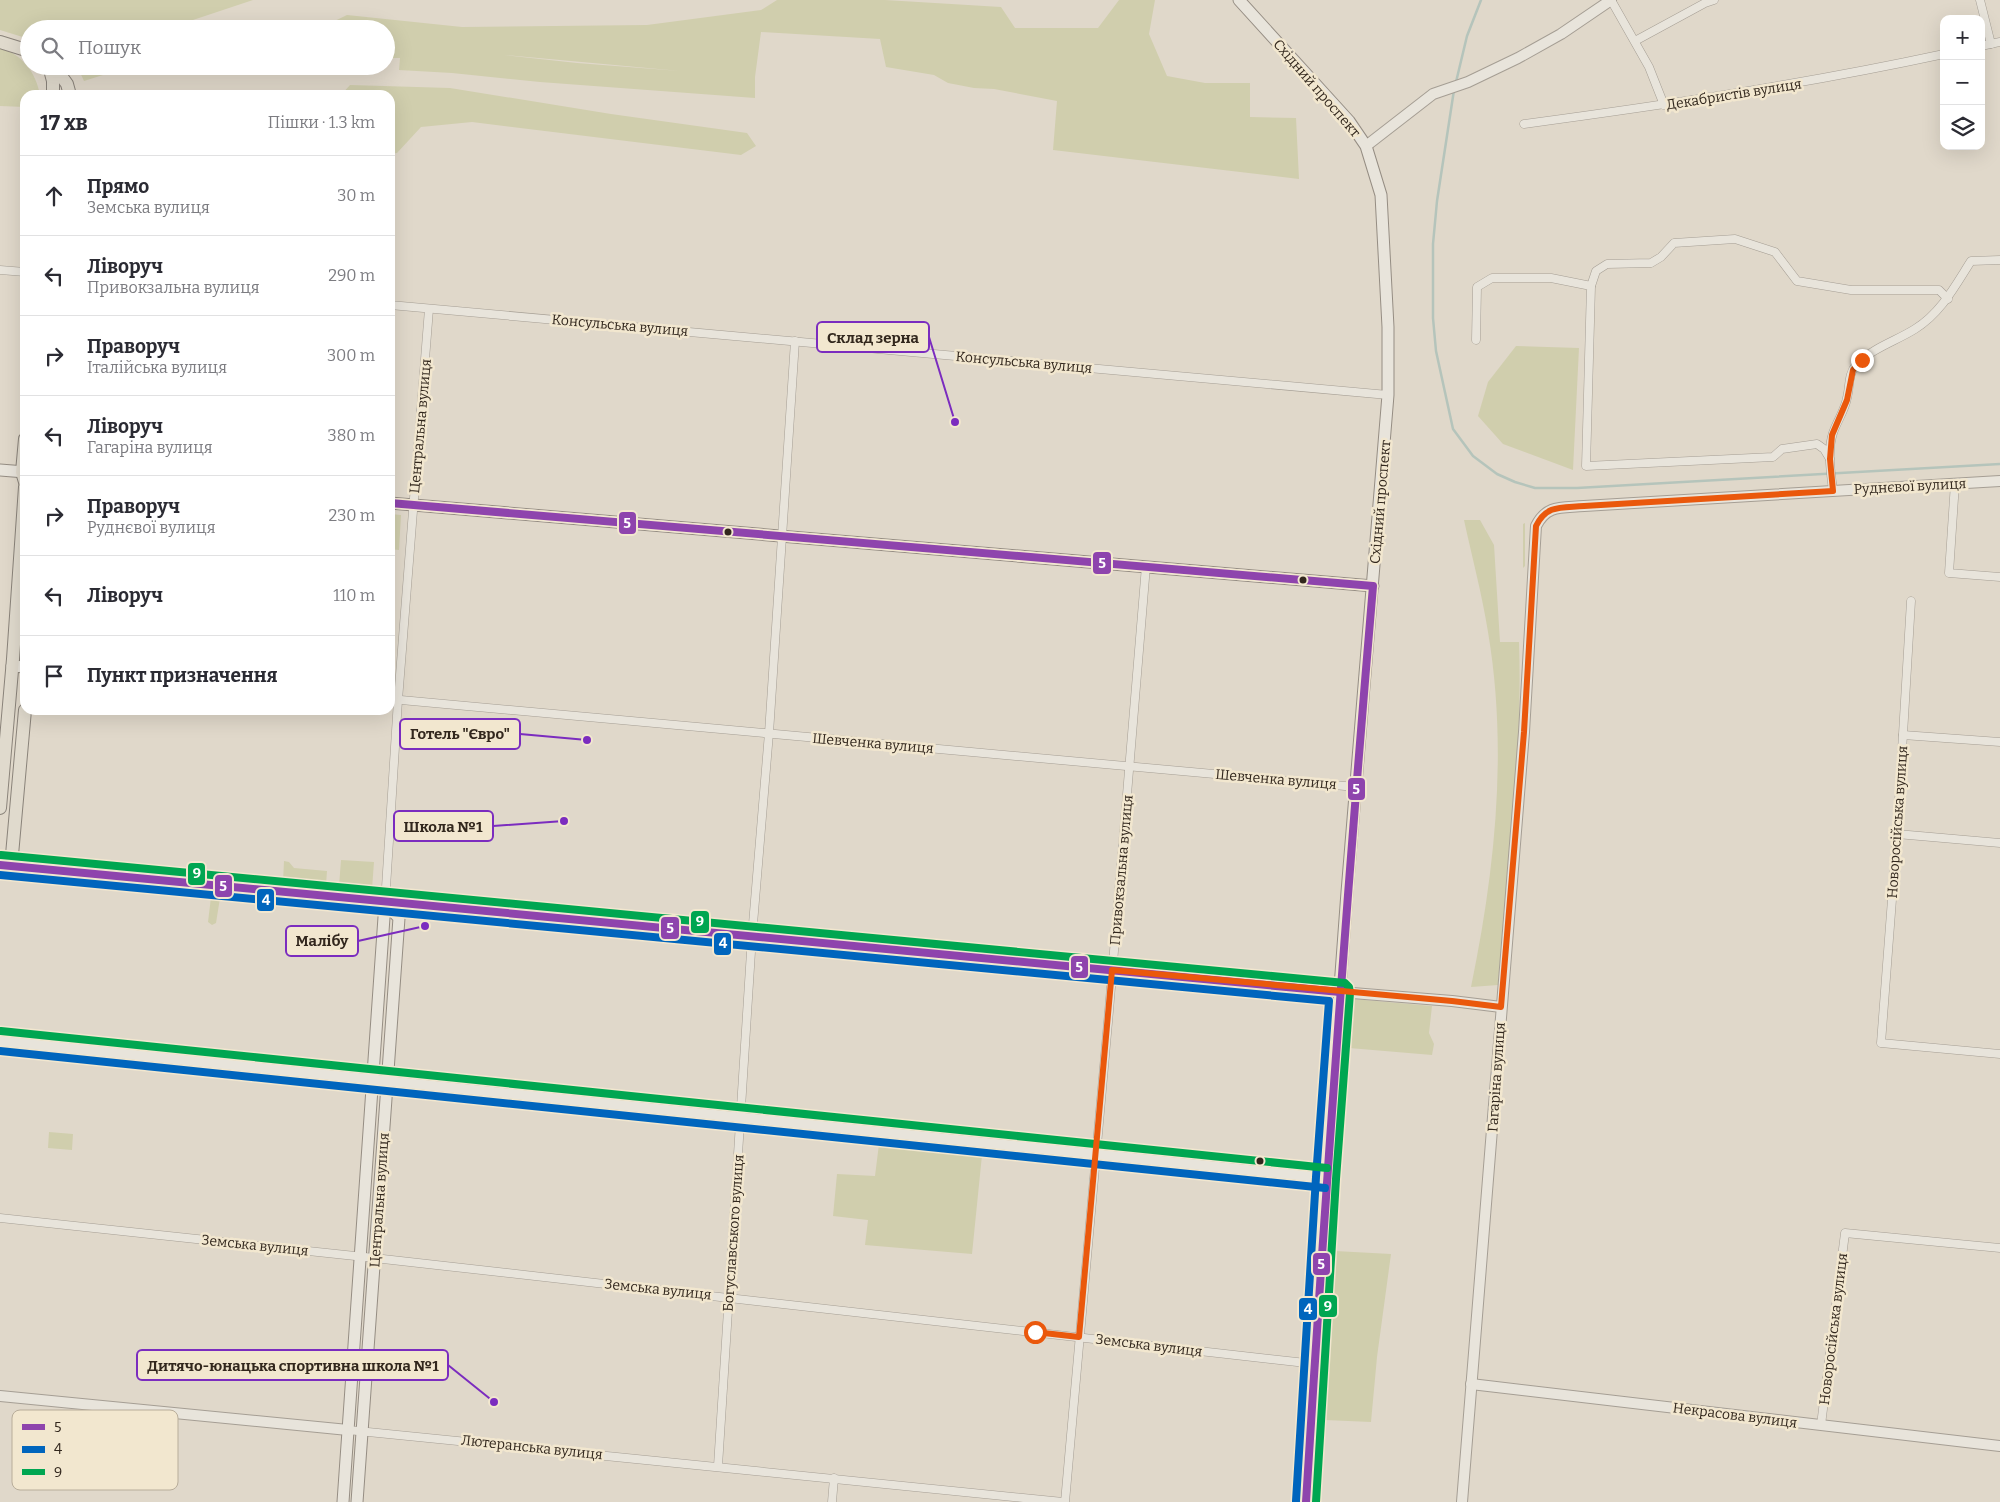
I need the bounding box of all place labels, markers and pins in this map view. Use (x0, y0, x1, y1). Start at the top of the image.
callout: Склад зерна (817, 322, 929, 352)
unlabelled marker (723, 527, 733, 537)
unlabelled marker (1298, 575, 1308, 585)
callout: Готель "Євро" (400, 719, 520, 749)
callout: Школа №1 (394, 811, 493, 841)
callout: Малібу (286, 926, 358, 956)
unlabelled marker (1255, 1156, 1265, 1166)
callout: Дитячо-юнацька спортивна школа №1 (137, 1350, 448, 1380)

